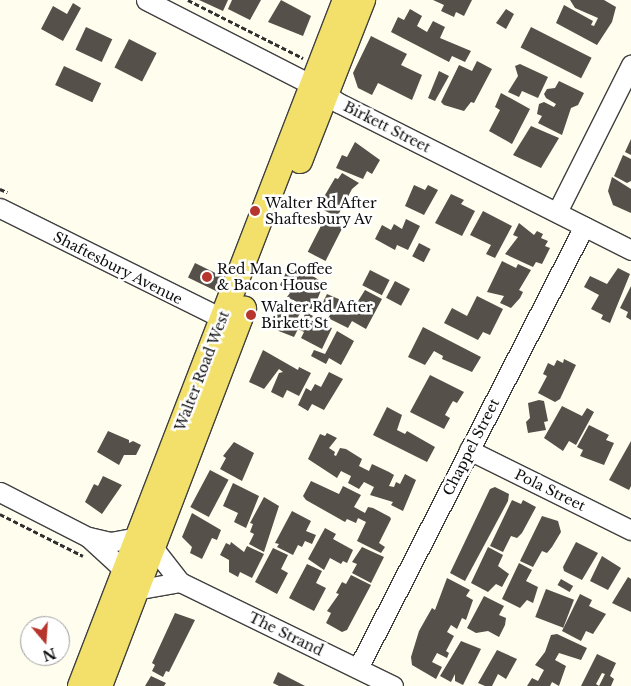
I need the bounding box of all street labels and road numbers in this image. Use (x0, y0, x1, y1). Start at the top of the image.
street label: Birkett Street (341, 98, 433, 156)
street label: Shaftesbury Avenue (50, 228, 186, 308)
street label: Walter Road West (171, 308, 233, 434)
street label: Chappel Street (439, 396, 503, 498)
street label: Pola Street (512, 466, 588, 514)
street label: The Strand (246, 609, 326, 659)

